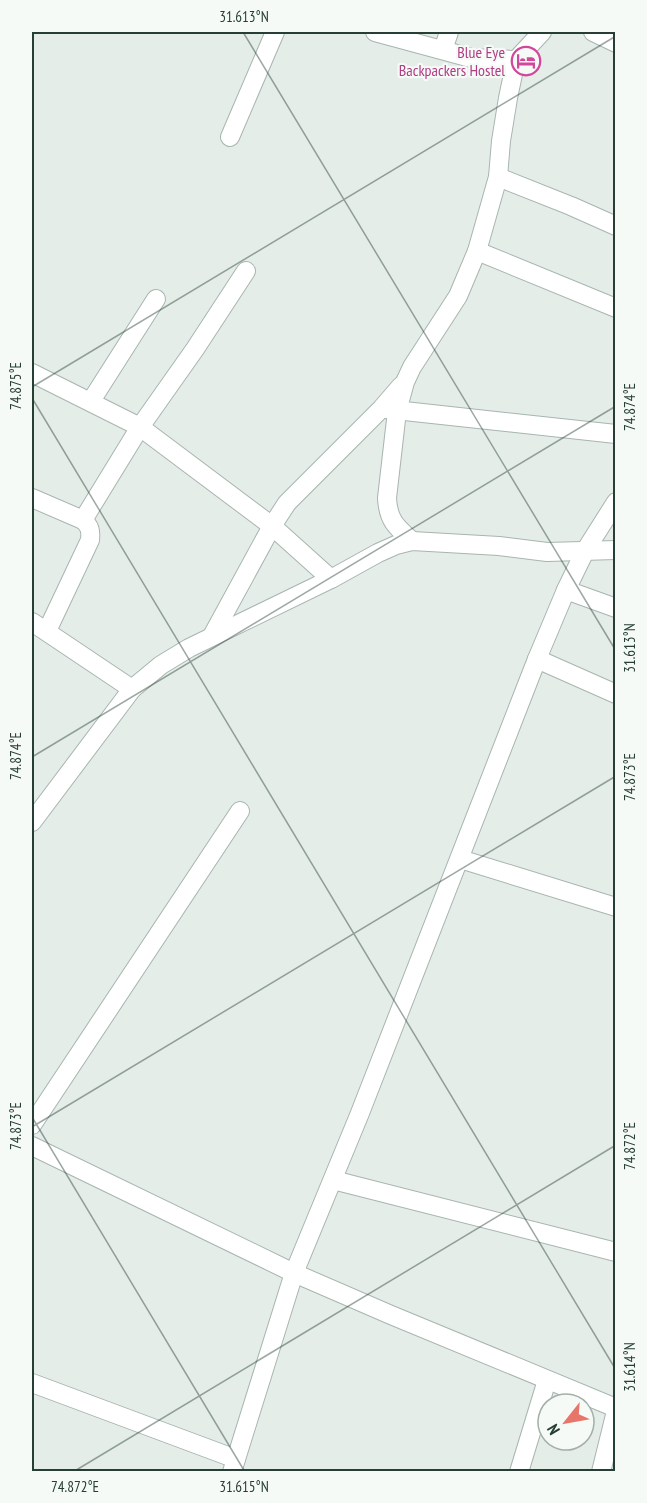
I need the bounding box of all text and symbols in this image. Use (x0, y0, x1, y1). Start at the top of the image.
text: 31.613°N (219, 7, 269, 26)
place label: Blue Eye Backpackers Hostel (399, 42, 505, 80)
hotel icon: Blue Eye Backpackers Hostel (510, 45, 542, 77)
text: 74.875°E (6, 362, 25, 410)
text: 74.874°E (620, 383, 639, 431)
text: 31.613°N (620, 623, 639, 673)
text: 74.874°E (6, 732, 25, 780)
text: 74.873°E (620, 753, 639, 801)
text: 74.873°E (6, 1102, 25, 1150)
text: 74.872°E (620, 1122, 639, 1170)
text: 31.614°N (620, 1342, 639, 1392)
north arrow (536, 1392, 596, 1452)
text: N (542, 1421, 564, 1439)
text: 74.872°E (51, 1477, 99, 1496)
text: 31.615°N (219, 1477, 269, 1496)

